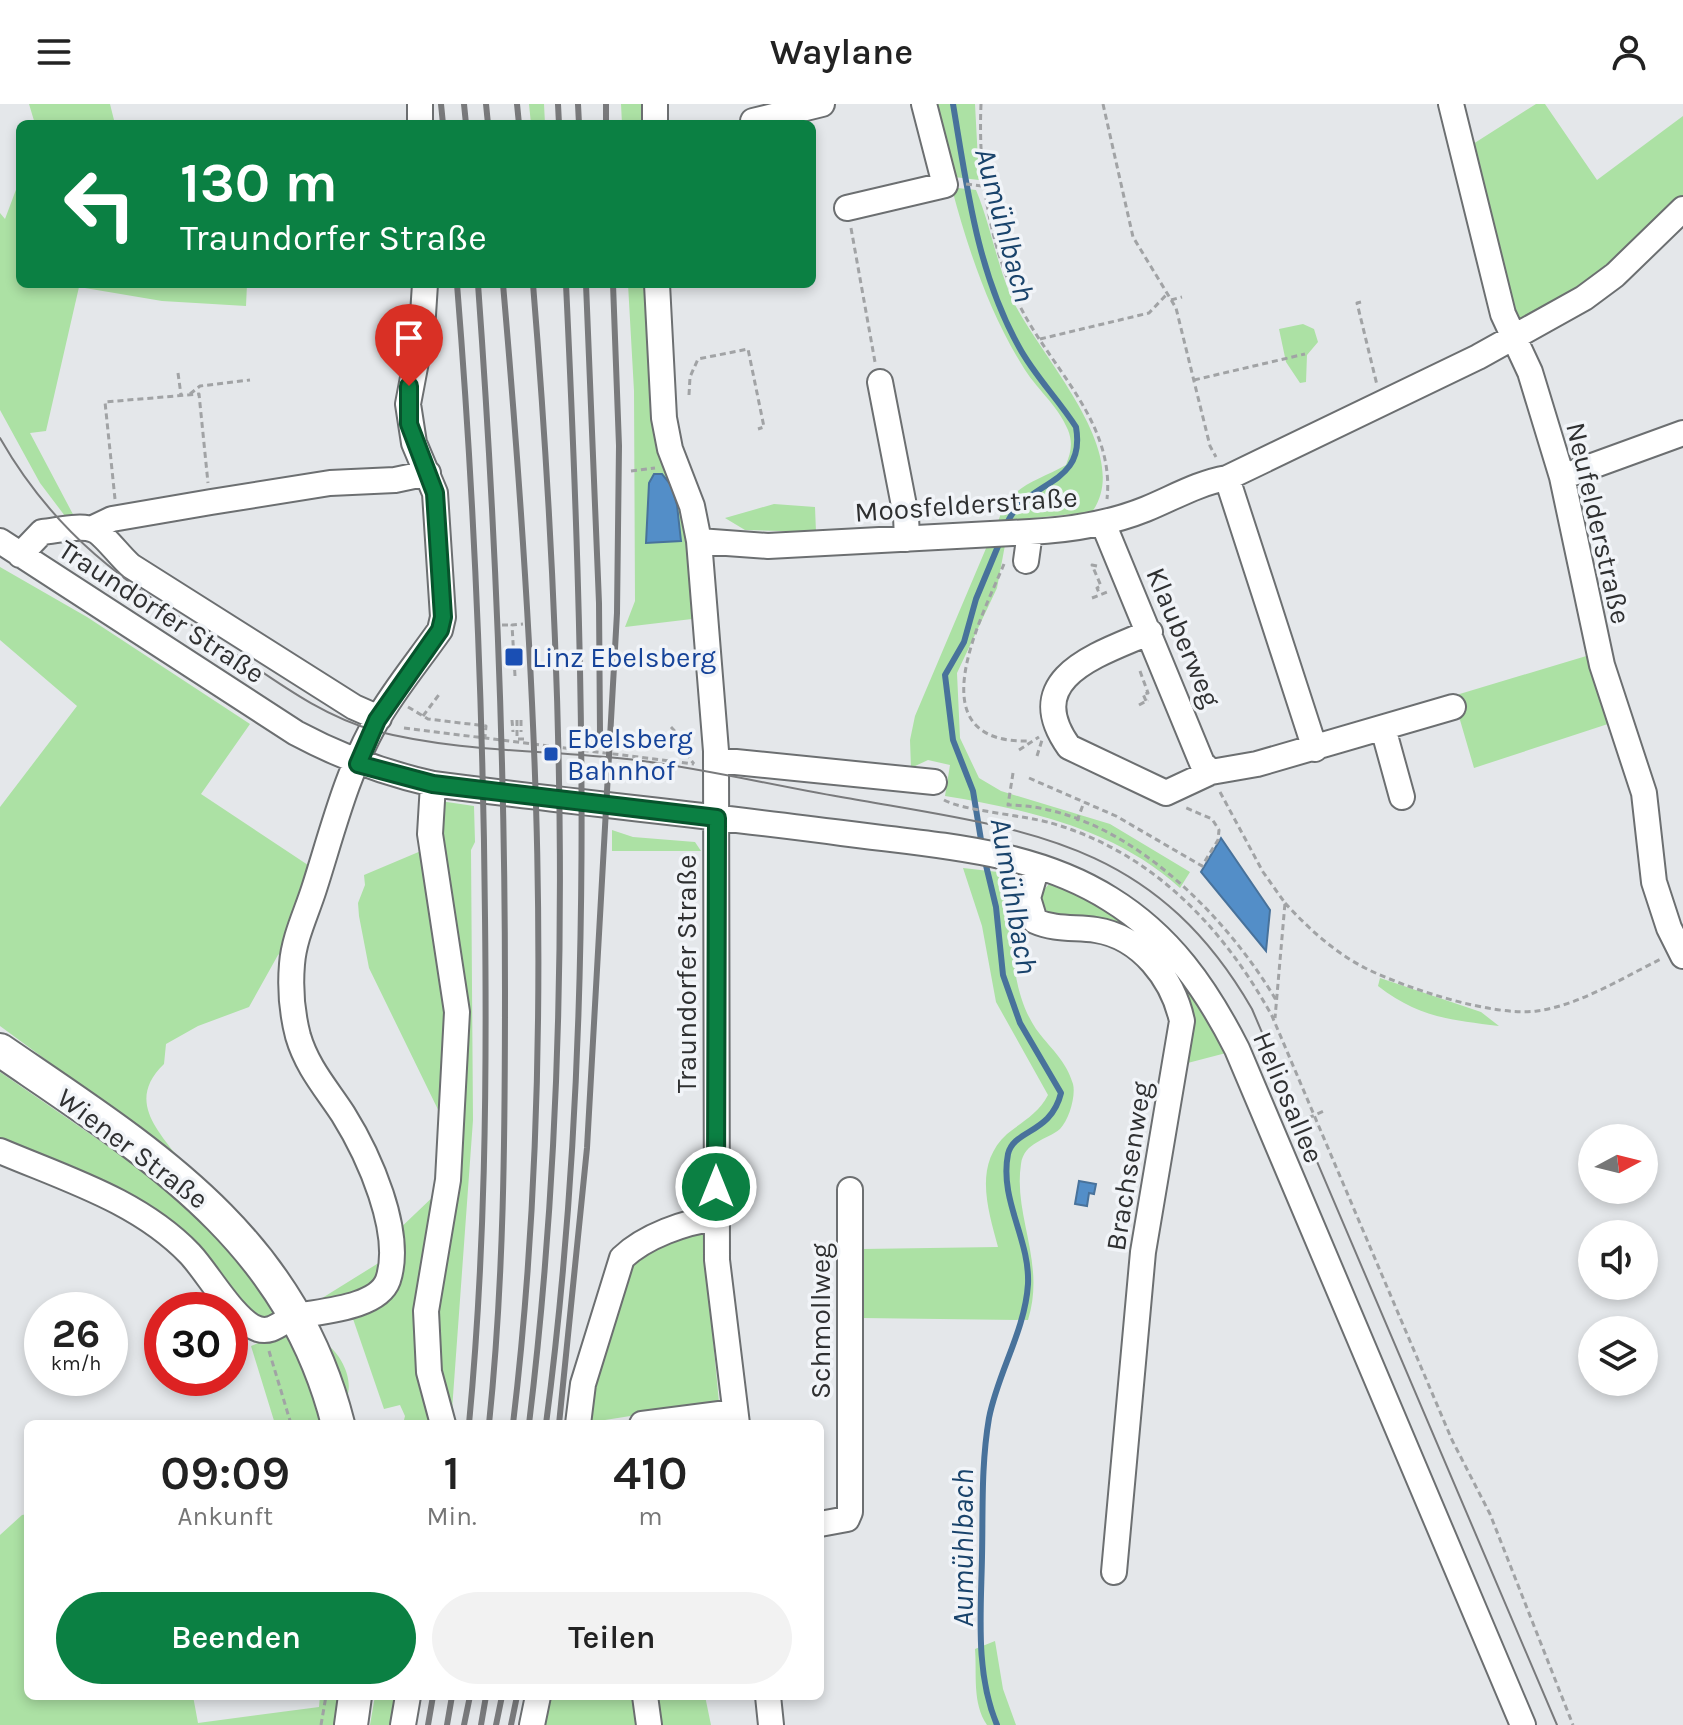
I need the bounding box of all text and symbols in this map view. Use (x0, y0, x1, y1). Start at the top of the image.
icon: menu (32, 30, 76, 74)
icon: person (1607, 30, 1651, 74)
text: Waylane (770, 31, 913, 73)
water label: Aumühlbach (967, 144, 1043, 306)
text: 130 m (180, 150, 338, 215)
icon: left (48, 152, 152, 256)
text: Traundorfer Straße (180, 217, 487, 259)
pin (375, 304, 443, 386)
icon: arrive (387, 316, 431, 360)
street label: Neufelderstraße (1559, 419, 1638, 627)
street label: Moosfelderstraße (853, 480, 1079, 529)
street label: Traundorfer Straße (53, 533, 271, 690)
street label: Klauberweg (1139, 562, 1228, 712)
place label: Linz Ebelsberg (532, 641, 716, 674)
marker: Linz Ebelsberg (503, 646, 525, 668)
place label: Ebelsberg Bahnhof (567, 722, 693, 787)
marker: Ebelsberg Bahnhof (542, 745, 560, 763)
water label: Aumühlbach (983, 815, 1045, 977)
street label: Traundorfer Straße (670, 855, 703, 1093)
street label: Heliosallee (1246, 1027, 1331, 1168)
street label: Brachsenweg (1099, 1079, 1158, 1253)
street label: Wiener Straße (51, 1081, 215, 1216)
north arrow (1578, 1124, 1658, 1204)
map controls (1578, 1124, 1658, 1396)
position arrow (674, 1145, 758, 1229)
button: sound (1578, 1220, 1658, 1300)
street label: Schmollweg (804, 1243, 837, 1399)
speed limit sign: 30 (144, 1292, 248, 1396)
text: 26 (52, 1310, 100, 1357)
button: layers (1578, 1316, 1658, 1396)
text: km/h (51, 1352, 101, 1375)
text: 09:09 (160, 1445, 290, 1501)
text: 1 (443, 1445, 460, 1501)
text: 410 (613, 1445, 688, 1501)
water label: Aumühlbach (945, 1469, 981, 1627)
text: Ankunft (178, 1501, 273, 1532)
text: Min. (427, 1501, 477, 1532)
text: m (638, 1501, 662, 1532)
button: Beenden (56, 1592, 416, 1684)
button: Teilen (432, 1592, 792, 1684)

